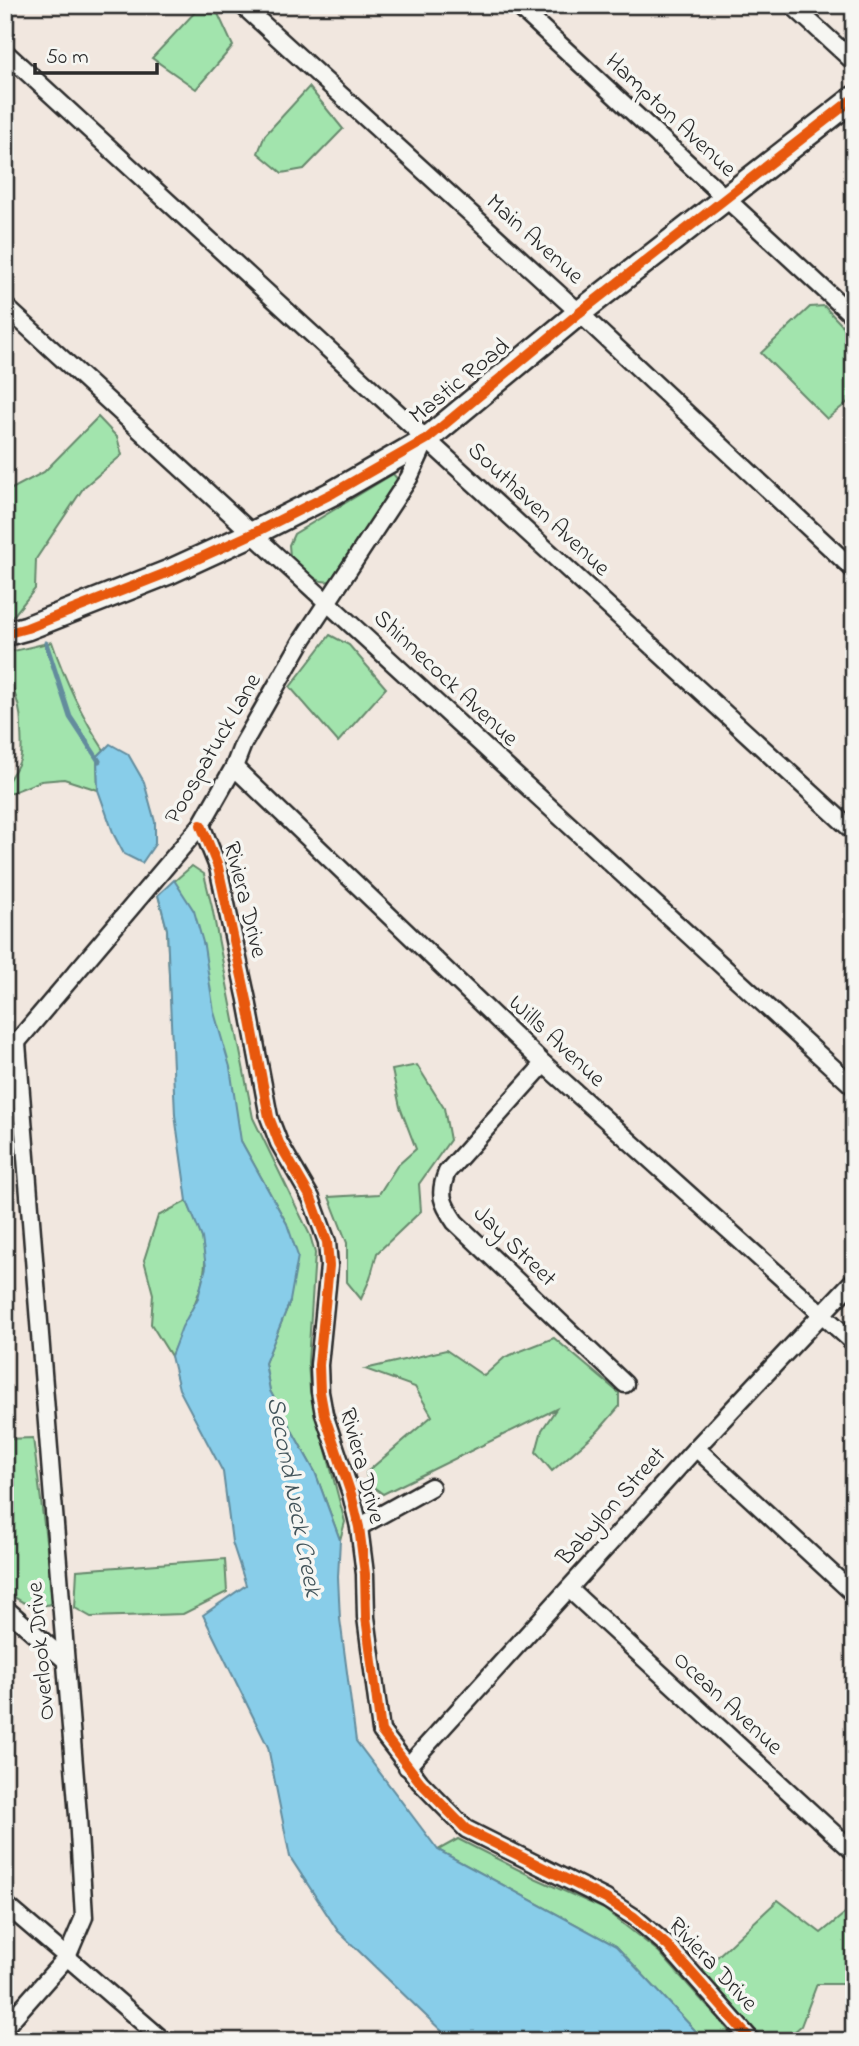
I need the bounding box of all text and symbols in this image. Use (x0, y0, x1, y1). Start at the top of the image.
scale bar (35, 32, 158, 76)
text: 50 m (46, 43, 89, 73)
street label: Hampton Avenue (596, 46, 744, 186)
street label: Main Avenue (477, 186, 591, 294)
street label: Mastic Road (402, 330, 518, 434)
street label: Southaven Avenue (459, 434, 618, 586)
street label: Shinnecock Avenue (364, 602, 526, 756)
street label: Poospatuck Lane (157, 667, 272, 831)
street label: Riviera Drive (213, 838, 275, 962)
street label: Wills Avenue (499, 988, 613, 1097)
street label: Jay Street (464, 1198, 564, 1297)
water label: Second Neck Creek (255, 1394, 331, 1602)
street label: Riviera Drive (329, 1404, 393, 1528)
street label: Babylon Street (548, 1440, 676, 1576)
street label: Overlook Drive (18, 1580, 65, 1722)
street label: Ocean Avenue (664, 1644, 790, 1765)
street label: Riviera Drive (659, 1910, 765, 2020)

